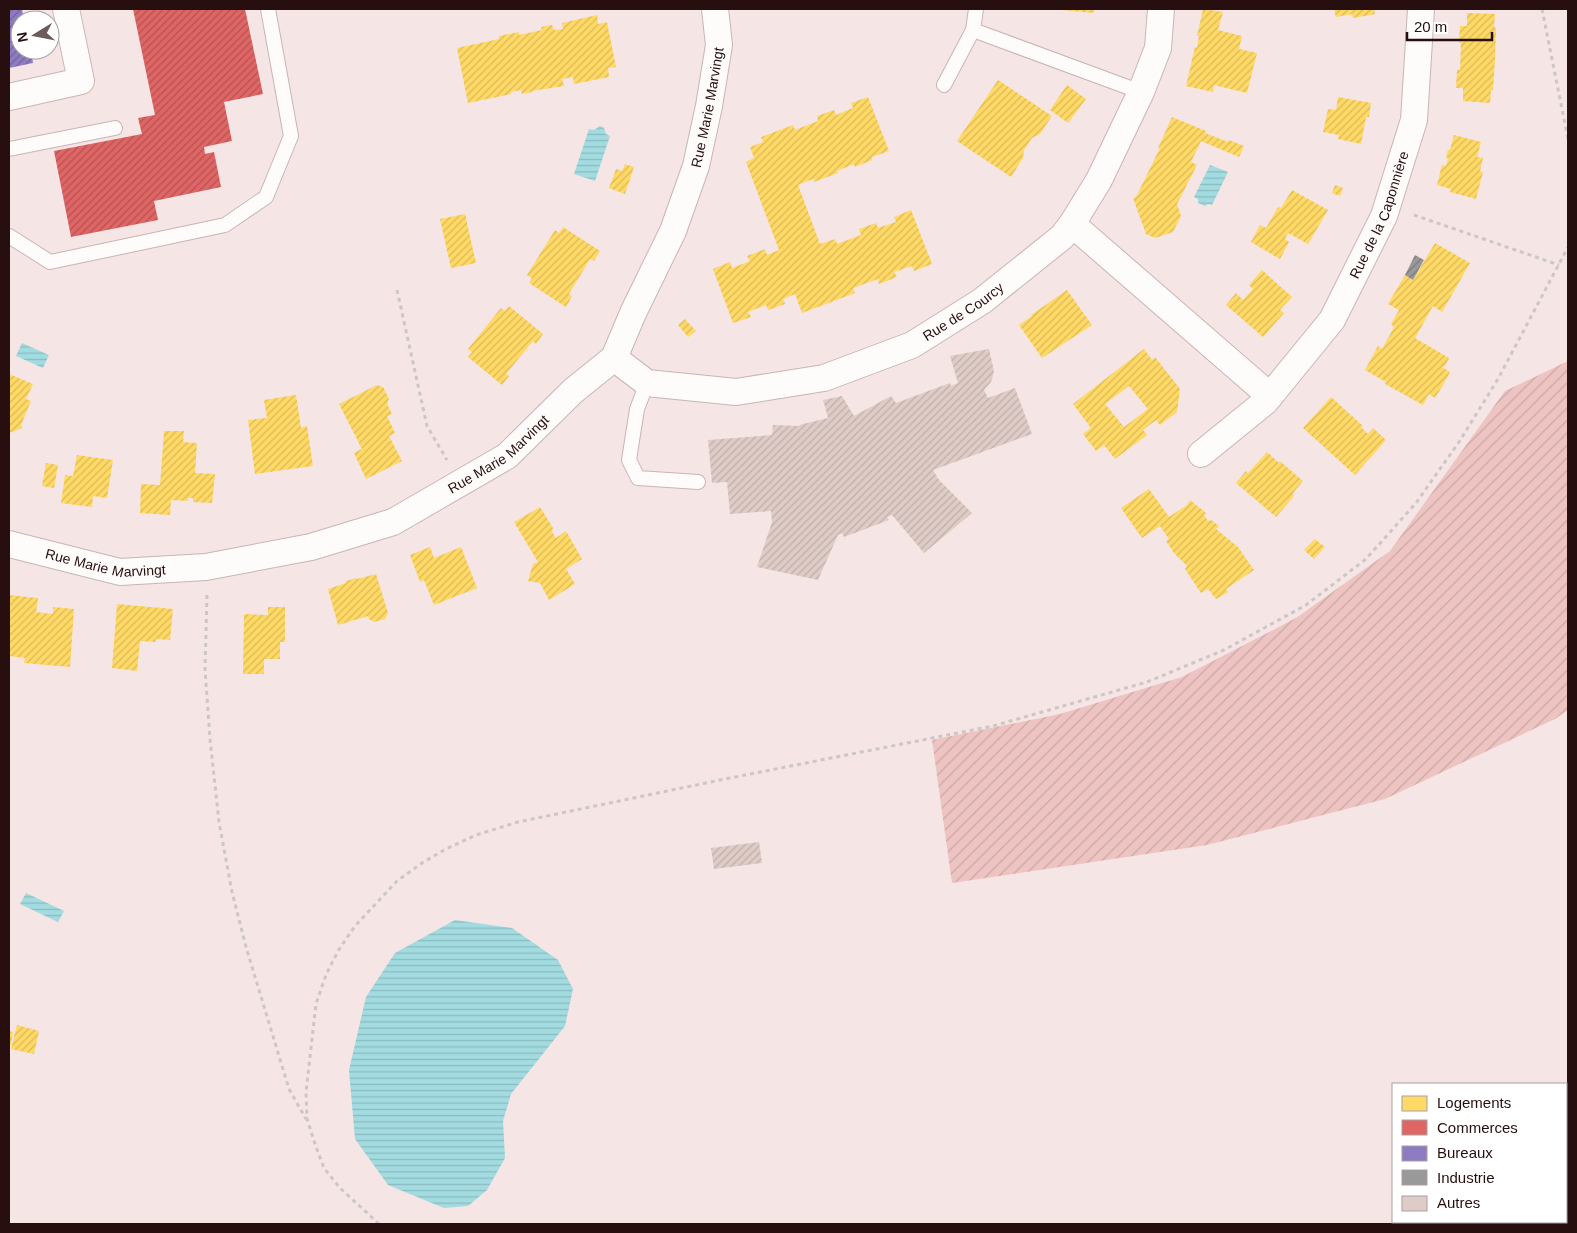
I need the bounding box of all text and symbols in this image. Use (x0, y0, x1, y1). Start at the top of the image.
north arrow (10, 10, 60, 60)
scale bar (1407, 10, 1492, 42)
text: 20 m (1414, 18, 1447, 35)
text: N (13, 31, 31, 44)
street label: Rue Marie Marvingt (688, 46, 727, 169)
street label: Rue de la Caponnière (1346, 149, 1412, 281)
street label: Rue de Courcy (920, 279, 1007, 344)
street label: Rue Marie Marvingt (445, 411, 552, 497)
street label: Rue Marie Marvingt (44, 545, 166, 581)
legend (1392, 1083, 1567, 1223)
text: Logements (1437, 1094, 1511, 1111)
text: Commerces (1437, 1119, 1518, 1136)
text: Bureaux (1437, 1144, 1493, 1161)
text: Industrie (1437, 1169, 1495, 1186)
text: Autres (1437, 1194, 1480, 1211)

